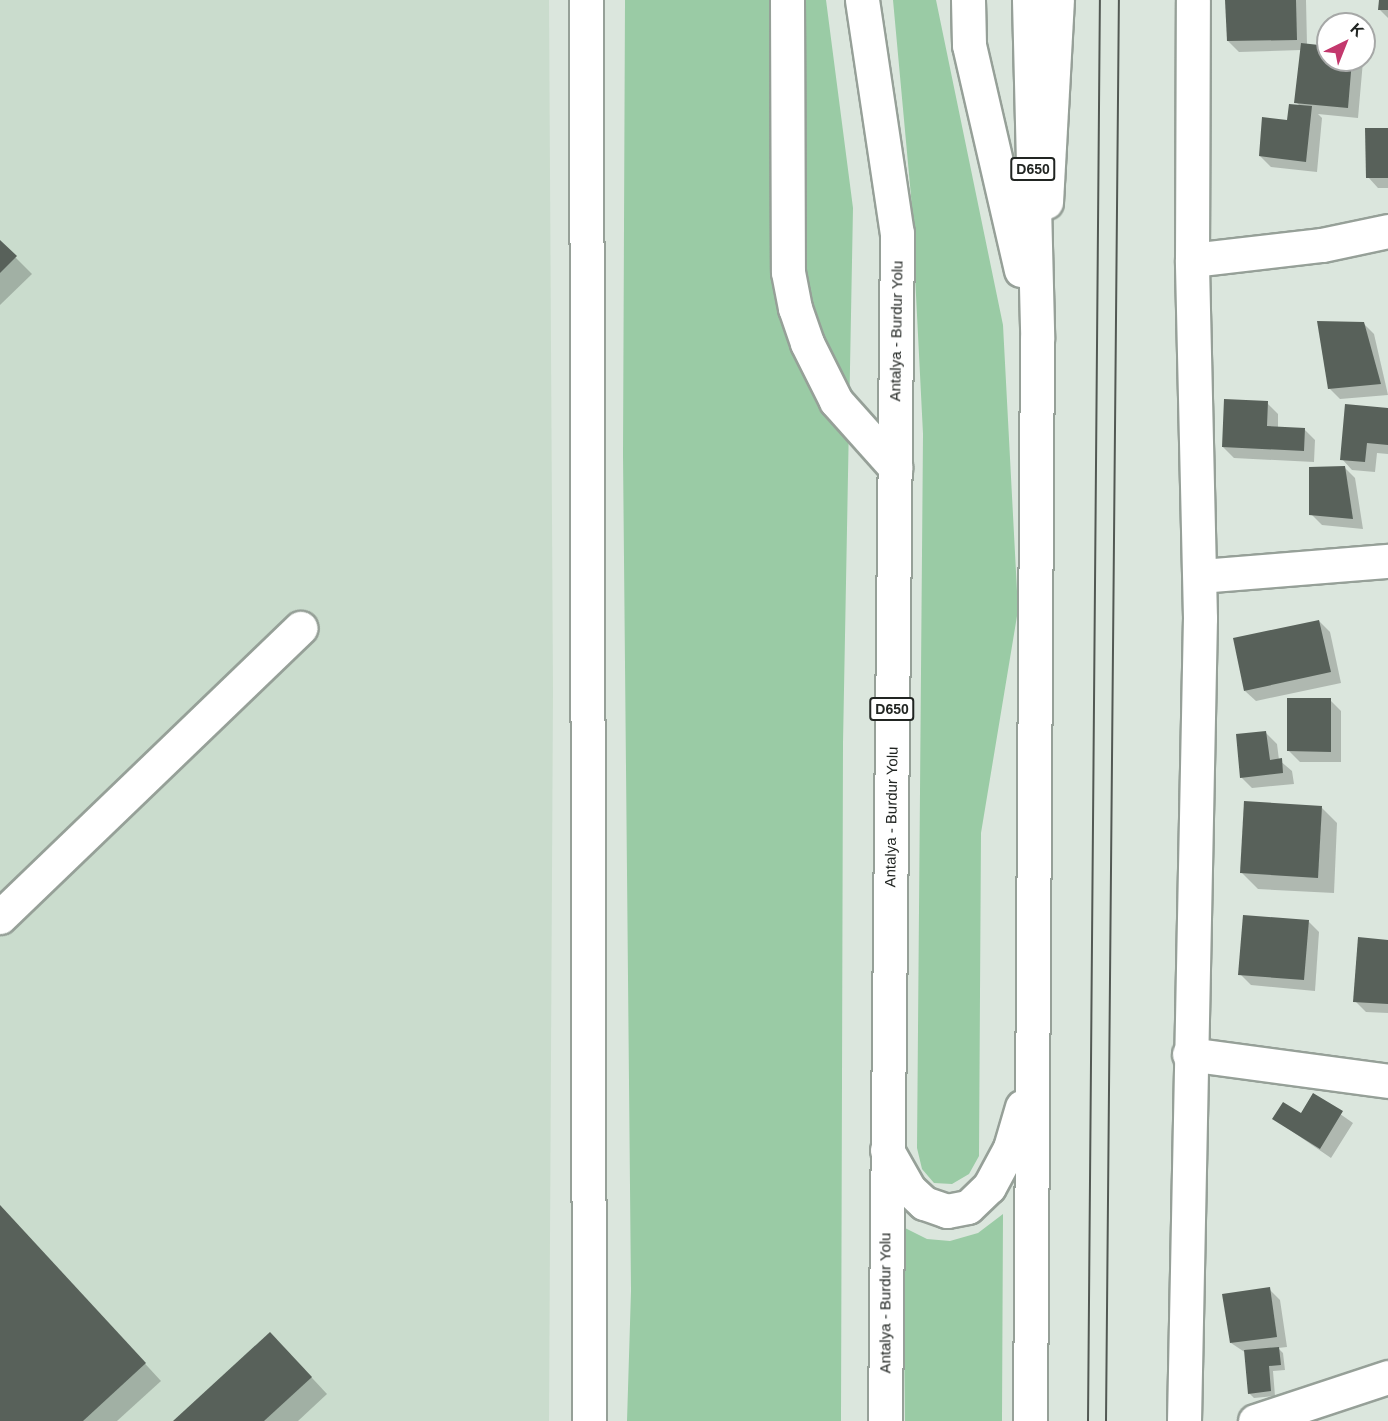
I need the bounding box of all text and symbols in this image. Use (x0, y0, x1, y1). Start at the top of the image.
north arrow (1316, 12, 1376, 72)
text: K (1347, 20, 1367, 40)
road number: D650 (1009, 158, 1057, 180)
street label: Antalya - Burdur Yolu (886, 260, 906, 402)
road number: D650 (868, 698, 916, 720)
street label: Antalya - Burdur Yolu (881, 746, 901, 888)
street label: Antalya - Burdur Yolu (876, 1232, 894, 1374)

